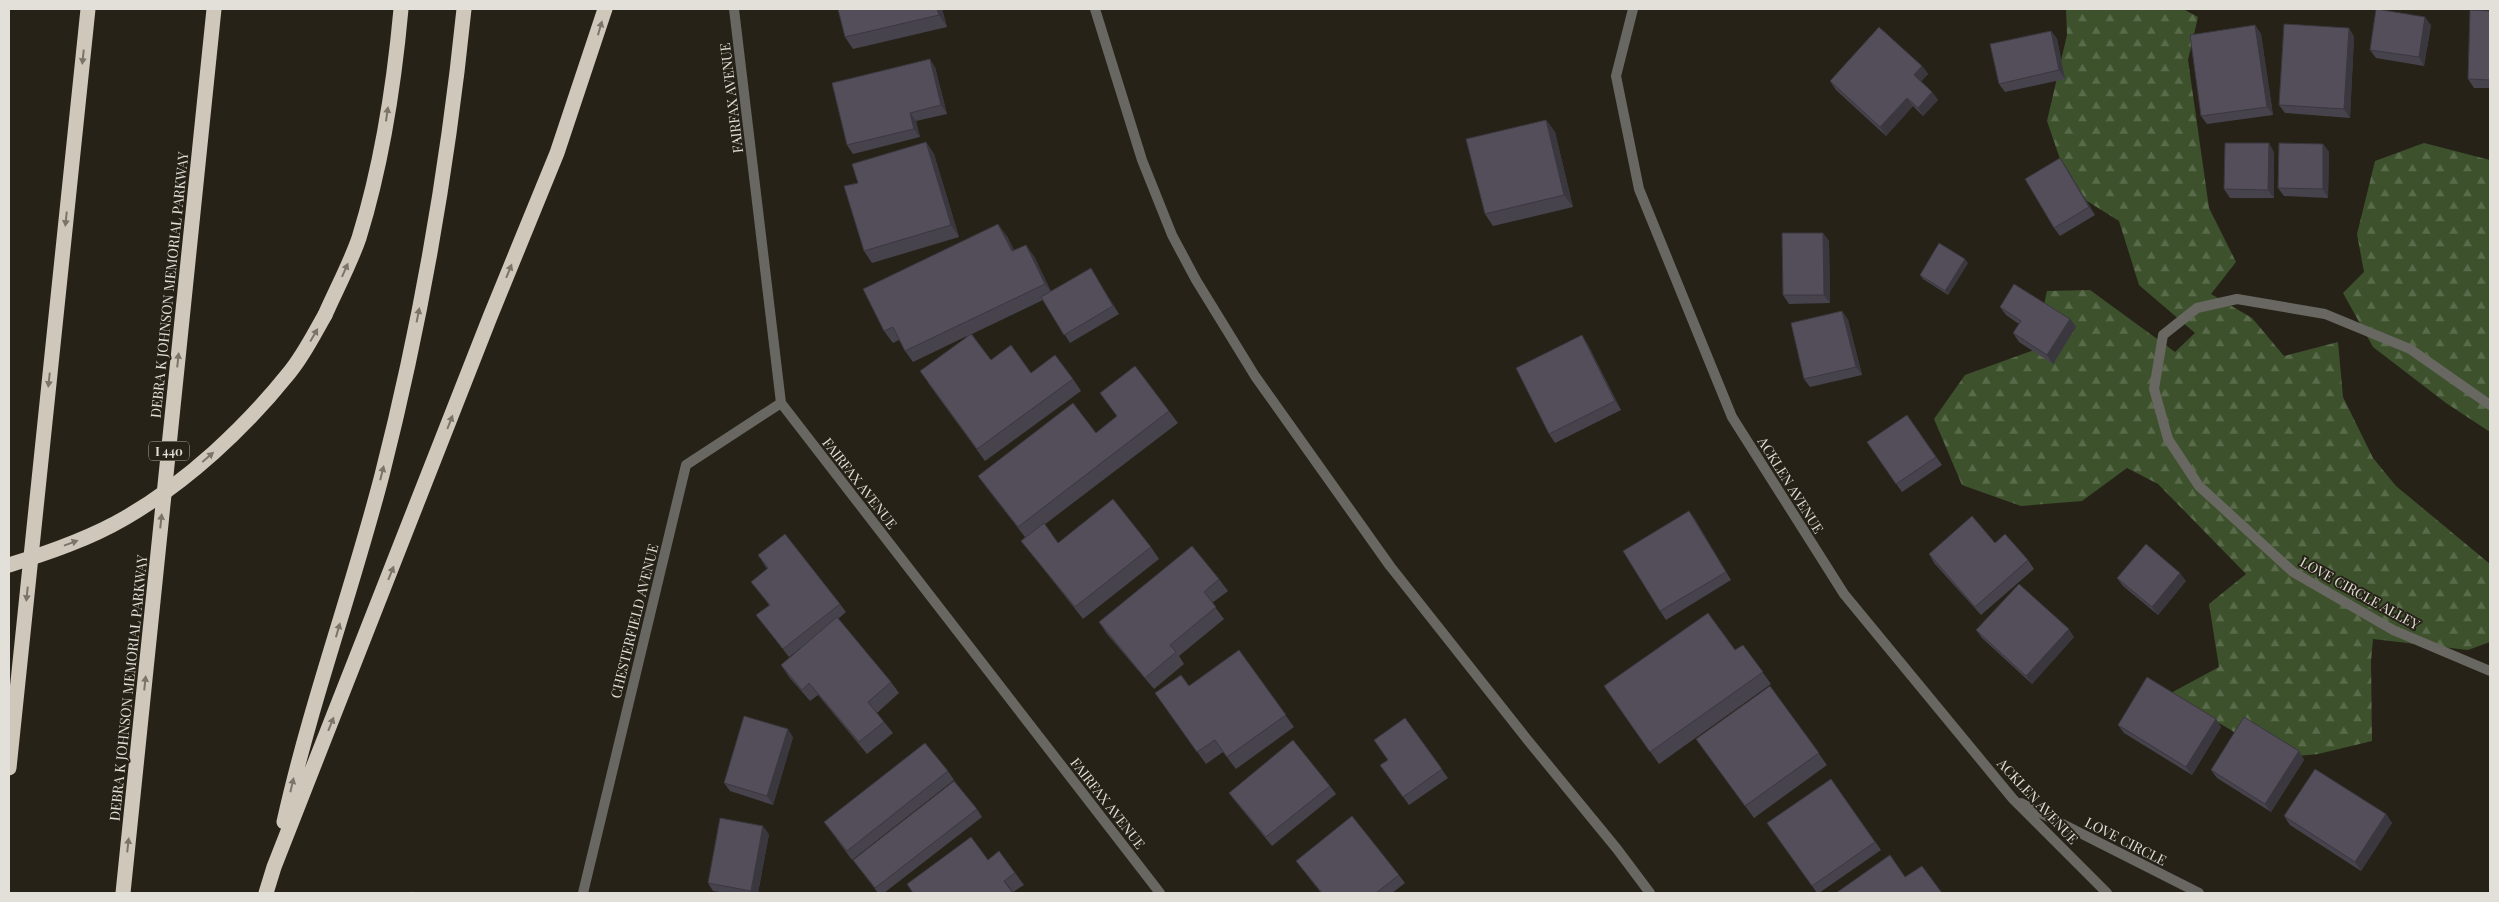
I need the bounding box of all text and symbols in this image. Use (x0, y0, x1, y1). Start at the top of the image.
one-way arrow (596, 21, 604, 36)
street label: FAIRFAX AVENUE (715, 42, 747, 154)
one-way arrow (79, 50, 87, 66)
one-way arrow (384, 106, 392, 122)
street label: DEBRA K JOHNSON MEMORIAL PARKWAY (146, 150, 192, 419)
one-way arrow (62, 211, 70, 227)
one-way arrow (341, 263, 349, 277)
one-way arrow (505, 263, 513, 278)
one-way arrow (415, 307, 423, 323)
one-way arrow (310, 328, 318, 342)
one-way arrow (174, 352, 182, 368)
one-way arrow (45, 373, 53, 389)
one-way arrow (446, 414, 454, 429)
street label: ACKLEN AVENUE (1753, 432, 1828, 537)
street label: FAIRFAX AVENUE (818, 433, 902, 533)
road number: I 440 (149, 442, 189, 461)
one-way arrow (202, 452, 214, 463)
one-way arrow (378, 466, 386, 481)
one-way arrow (158, 513, 166, 529)
one-way arrow (64, 539, 79, 547)
street label: CHESTERFIELD AVENUE (606, 542, 662, 700)
street label: LOVE CIRCLE ALLEY (2297, 552, 2424, 634)
street label: DEBRA K JOHNSON MEMORIAL PARKWAY (105, 553, 151, 822)
one-way arrow (387, 566, 395, 580)
one-way arrow (23, 587, 31, 603)
one-way arrow (335, 622, 343, 637)
one-way arrow (141, 675, 149, 691)
one-way arrow (327, 716, 335, 731)
street label: FAIRFAX AVENUE (1066, 753, 1150, 853)
street label: ACKLEN AVENUE (1993, 753, 2083, 848)
one-way arrow (288, 778, 296, 793)
street label: LOVE CIRCLE (2082, 812, 2170, 870)
one-way arrow (124, 836, 132, 852)

